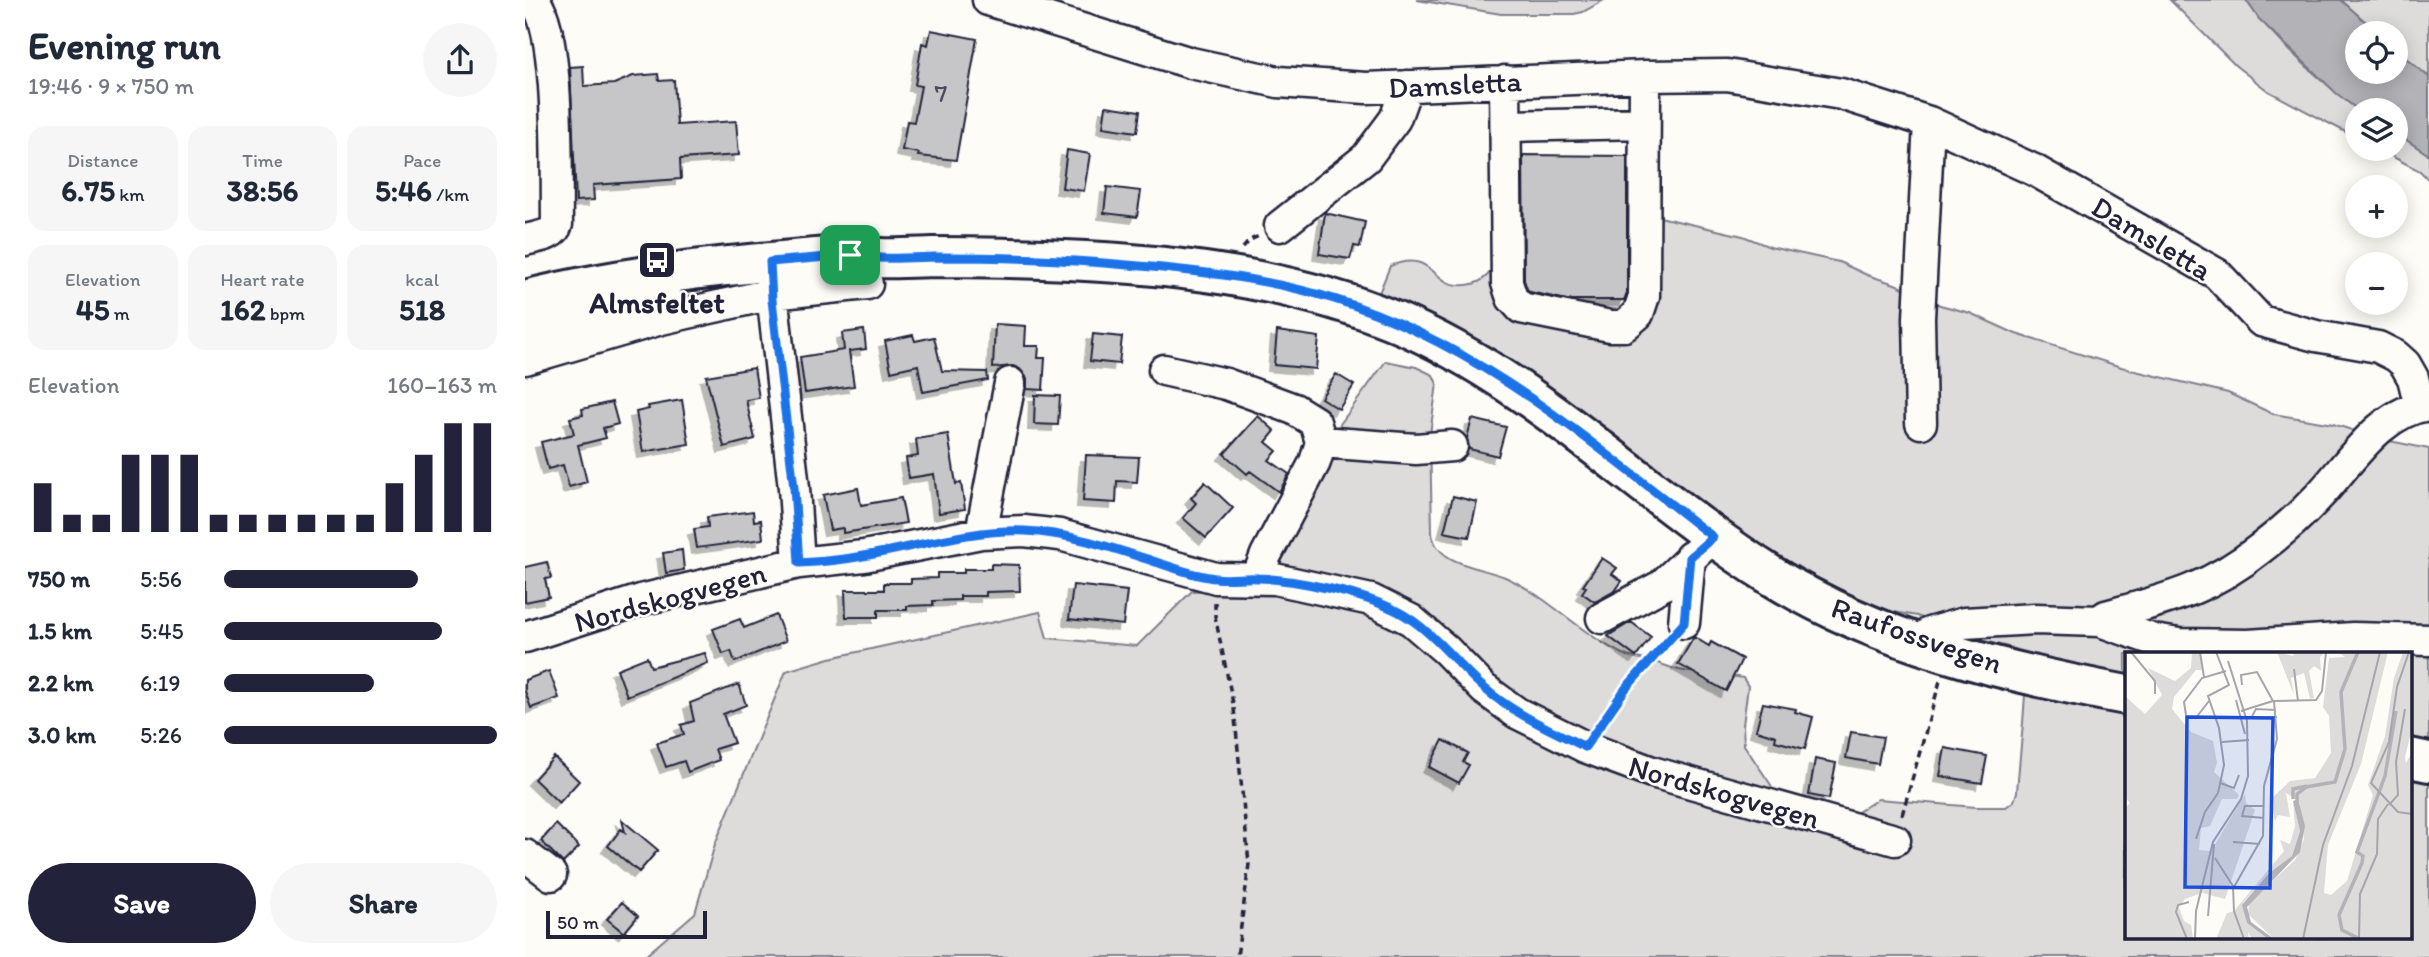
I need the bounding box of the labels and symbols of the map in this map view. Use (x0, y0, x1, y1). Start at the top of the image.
street label: Damsletta (1387, 62, 1523, 106)
house number: 7 (935, 77, 948, 109)
street label: Damsletta (2085, 188, 2219, 289)
pin (820, 225, 880, 285)
bus stop icon: Almsfeltet (636, 239, 678, 281)
place label: Almsfeltet (588, 284, 725, 321)
street label: Nordskogvegen (570, 554, 770, 640)
street label: Raufossvegen (1827, 588, 2007, 682)
inset map (2125, 652, 2411, 940)
street label: Nordskogvegen (1624, 747, 1824, 837)
scale bar (546, 908, 707, 940)

